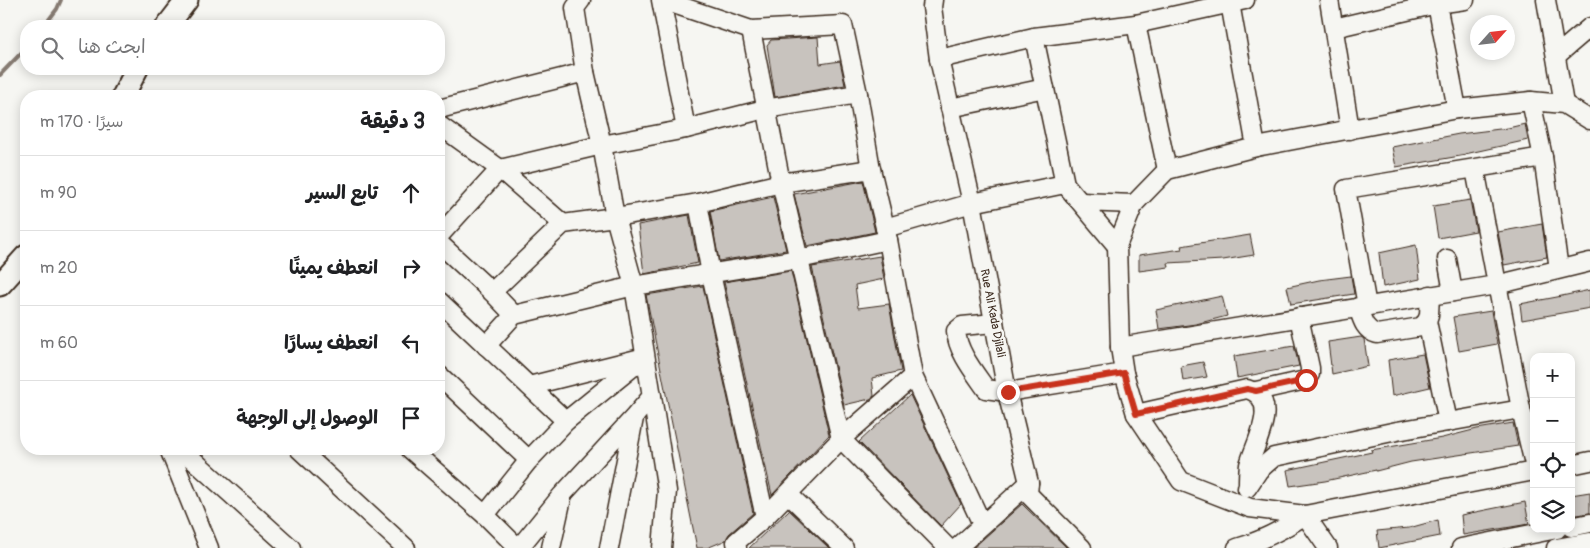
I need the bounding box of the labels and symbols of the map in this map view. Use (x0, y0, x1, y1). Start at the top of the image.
north arrow (1470, 15, 1515, 60)
street label: Rue Ali Kada Djilali (977, 268, 1008, 359)
route start (1295, 369, 1318, 392)
route end (997, 381, 1020, 404)

